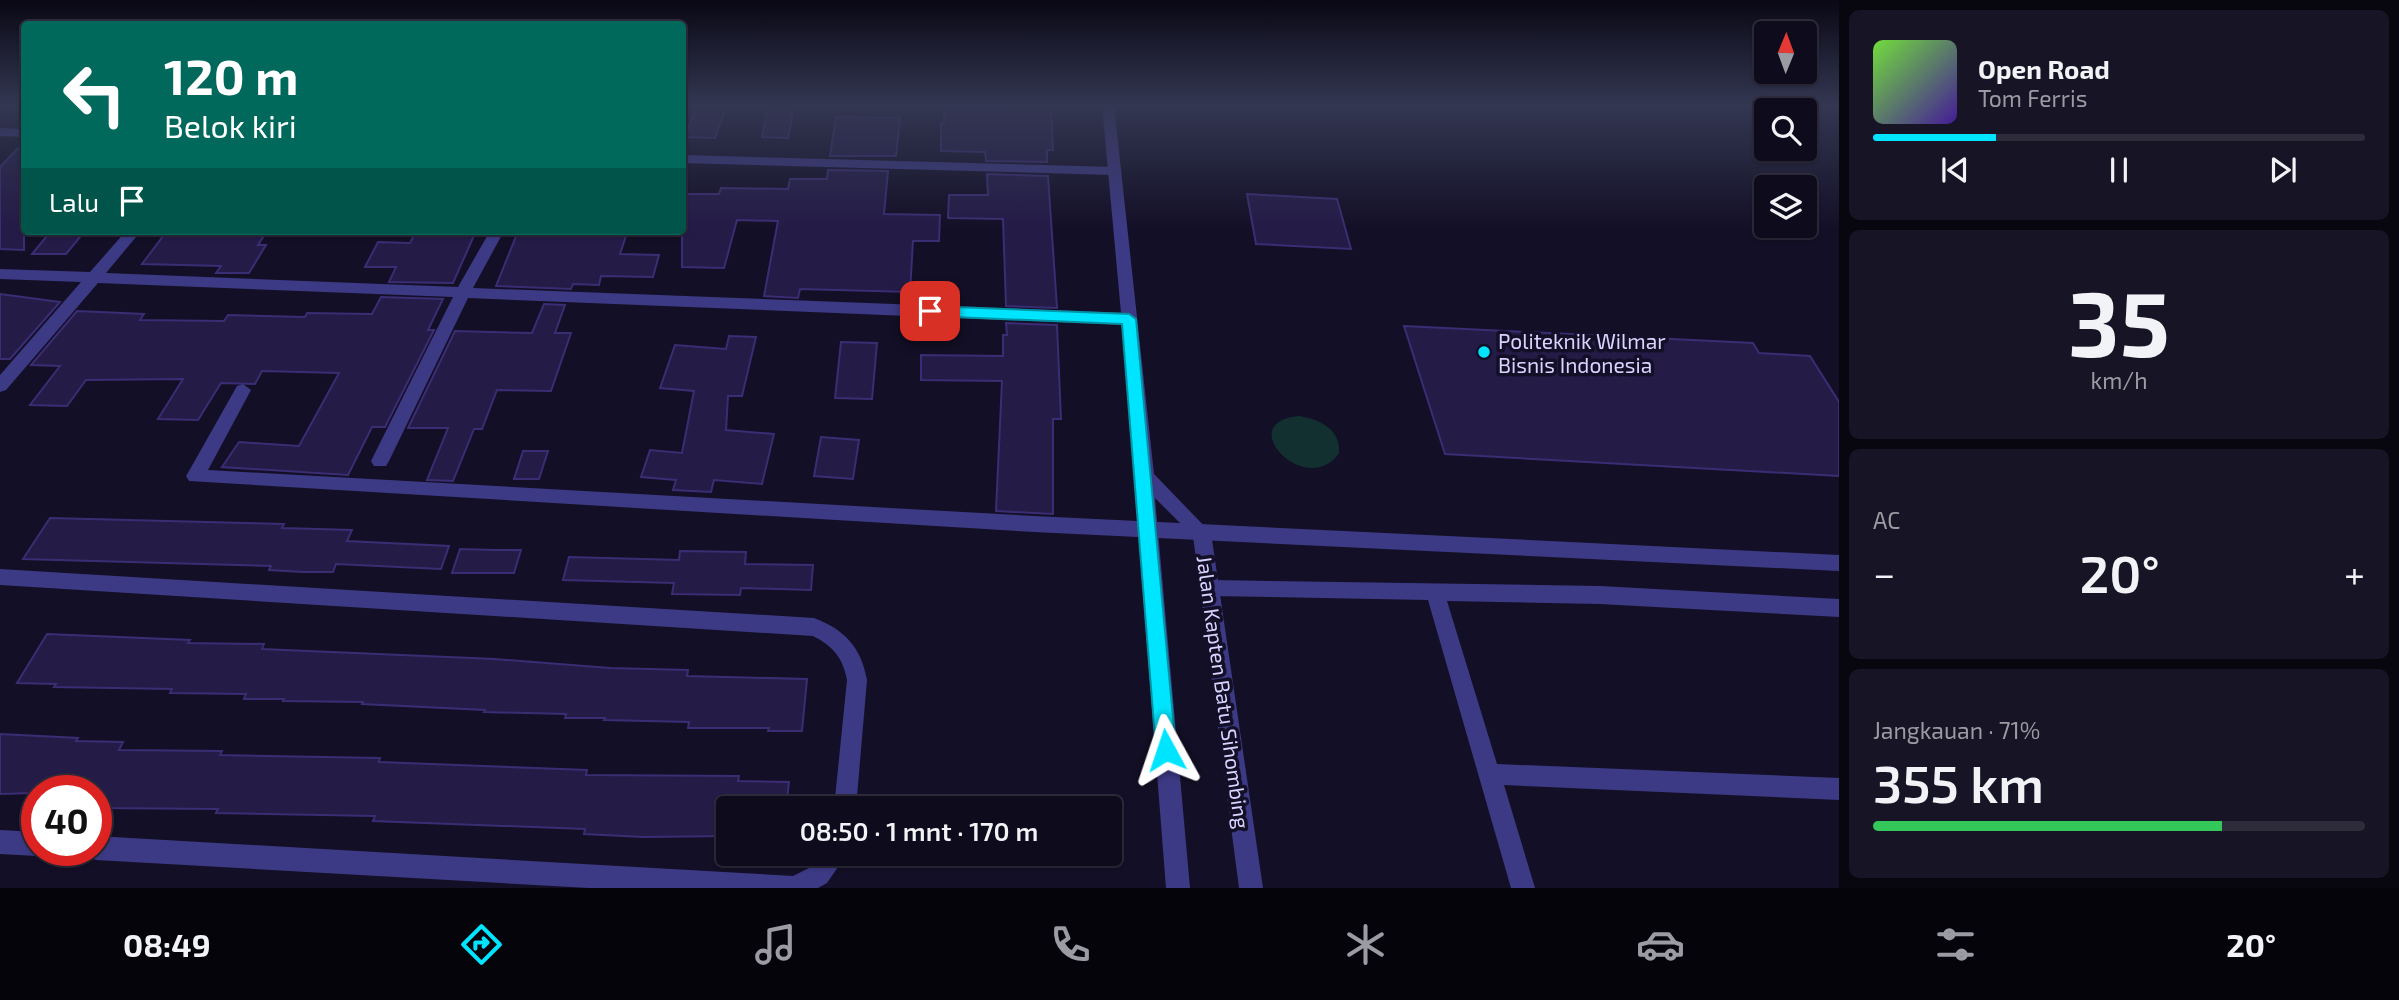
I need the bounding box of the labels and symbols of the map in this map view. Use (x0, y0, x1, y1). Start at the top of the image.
north arrow (1754, 21, 1816, 84)
pin (900, 281, 960, 341)
place label: Politeknik Wilmar Bisnis Indonesia (1498, 328, 1666, 377)
marker: Politeknik Wilmar Bisnis Indonesia (1476, 344, 1492, 360)
street label: Jalan Kapten Batu Sihombing (1192, 554, 1256, 830)
position arrow (1129, 713, 1203, 787)
speed limit sign: 40 (21, 775, 112, 866)

